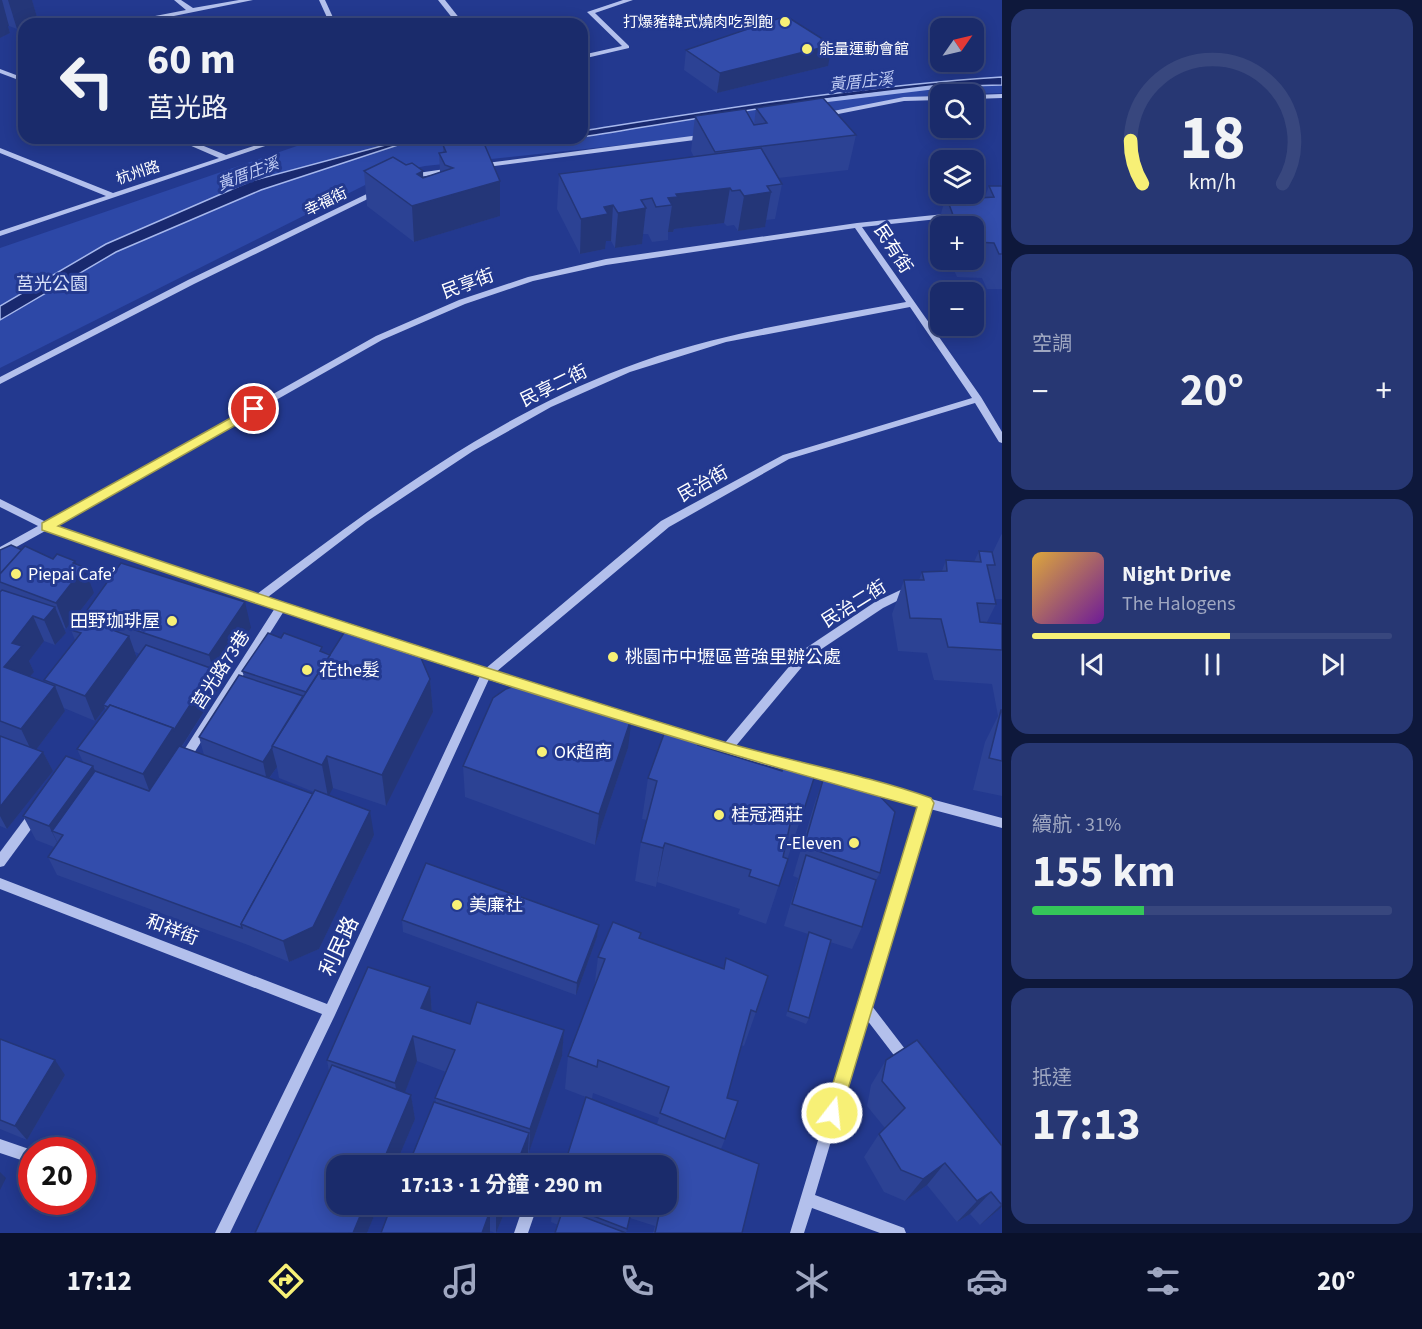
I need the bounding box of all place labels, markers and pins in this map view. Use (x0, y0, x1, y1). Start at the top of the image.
place label: 打爆豬韓式燒肉吃到飽 (623, 12, 773, 33)
marker: 打爆豬韓式燒肉吃到飽 (778, 15, 792, 29)
place label: 能量運動會館 (819, 39, 909, 60)
marker: 能量運動會館 (800, 42, 814, 56)
pin (228, 383, 279, 434)
place label: Piepai Cafe’ (28, 562, 116, 587)
marker: Piepai Cafe’ (9, 567, 23, 581)
place label: 田野珈琲屋 (70, 609, 160, 634)
marker: 田野珈琲屋 (165, 614, 179, 628)
place label: 桃園市中壢區普強里辦公處 (625, 645, 841, 670)
marker: 桃園市中壢區普強里辦公處 (606, 650, 620, 664)
place label: 花the髮 (319, 658, 380, 683)
marker: 花the髮 (300, 663, 314, 677)
place label: OK超商 (554, 740, 612, 765)
marker: OK超商 (535, 745, 549, 759)
place label: 桂冠酒莊 (731, 803, 803, 828)
marker: 桂冠酒莊 (712, 808, 726, 822)
place label: 7-Eleven (777, 831, 842, 856)
marker: 7-Eleven (847, 836, 861, 850)
place label: 美廉社 (469, 893, 523, 918)
marker: 美廉社 (450, 898, 464, 912)

